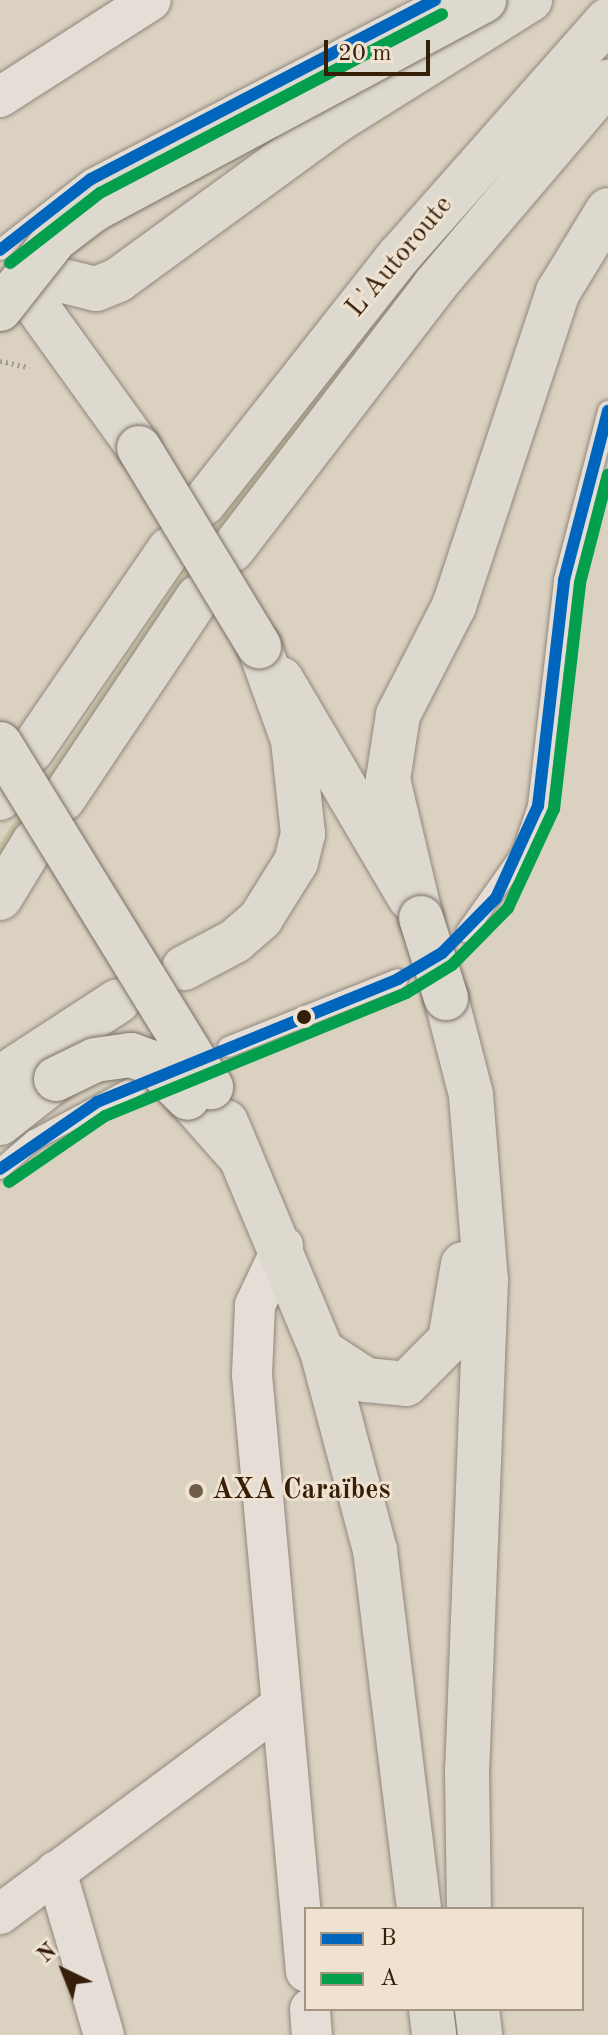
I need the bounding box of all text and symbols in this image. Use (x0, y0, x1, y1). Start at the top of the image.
scale bar (328, 24, 434, 74)
text: 20 m (338, 42, 392, 66)
street label: L'Autoroute (339, 189, 461, 325)
unlabelled marker (296, 1009, 312, 1025)
place label: AXA Caraïbes (212, 1474, 390, 1508)
marker: AXA Caraïbes (187, 1482, 205, 1500)
legend (304, 1907, 584, 2011)
text: B (380, 1927, 397, 1951)
north arrow (24, 1931, 104, 2011)
text: N (34, 1940, 61, 1967)
text: A (380, 1967, 398, 1991)

